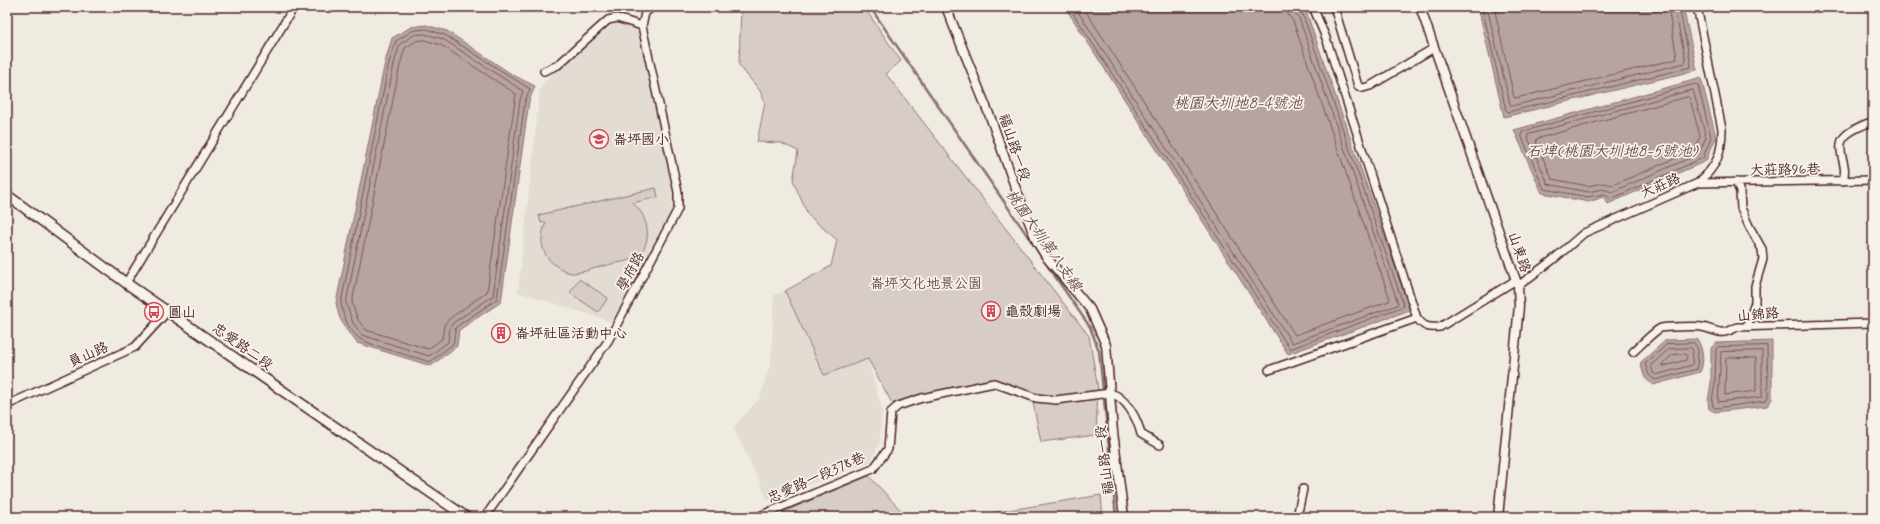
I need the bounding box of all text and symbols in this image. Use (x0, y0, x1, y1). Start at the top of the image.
water label: 桃園大圳地8-4號池 (1174, 94, 1303, 114)
street label: 福山路一段 (994, 111, 1034, 183)
school or university icon: 崙坪國小 (588, 128, 610, 150)
place label: 崙坪國小 (613, 131, 669, 149)
water label: 石埤(桃園大圳地8-5號池) (1527, 142, 1699, 162)
street label: 大莊路96巷 (1750, 160, 1821, 180)
street label: 大莊路 (1638, 169, 1683, 203)
water label: 桃園大圳第八支線 (1001, 186, 1086, 296)
street label: 山東路 (1504, 230, 1534, 275)
street label: 學府路 (613, 249, 649, 294)
park label: 崙坪文化地景公園 (870, 275, 982, 293)
building icon: 龜殼劇場 (980, 300, 1002, 322)
bus stop icon: 圓山 (143, 301, 165, 323)
place label: 龜殼劇場 (1005, 303, 1061, 321)
place label: 圓山 (168, 304, 196, 322)
street label: 山錦路 (1736, 304, 1780, 326)
street label: 忠愛路二段 (209, 319, 276, 374)
building icon: 崙坪社區活動中心 (490, 322, 512, 344)
place label: 崙坪社區活動中心 (515, 325, 627, 343)
street label: 員山路 (66, 338, 111, 372)
street label: 福山路一段 (1092, 424, 1118, 496)
street label: 忠愛路一段378巷 (765, 448, 869, 507)

